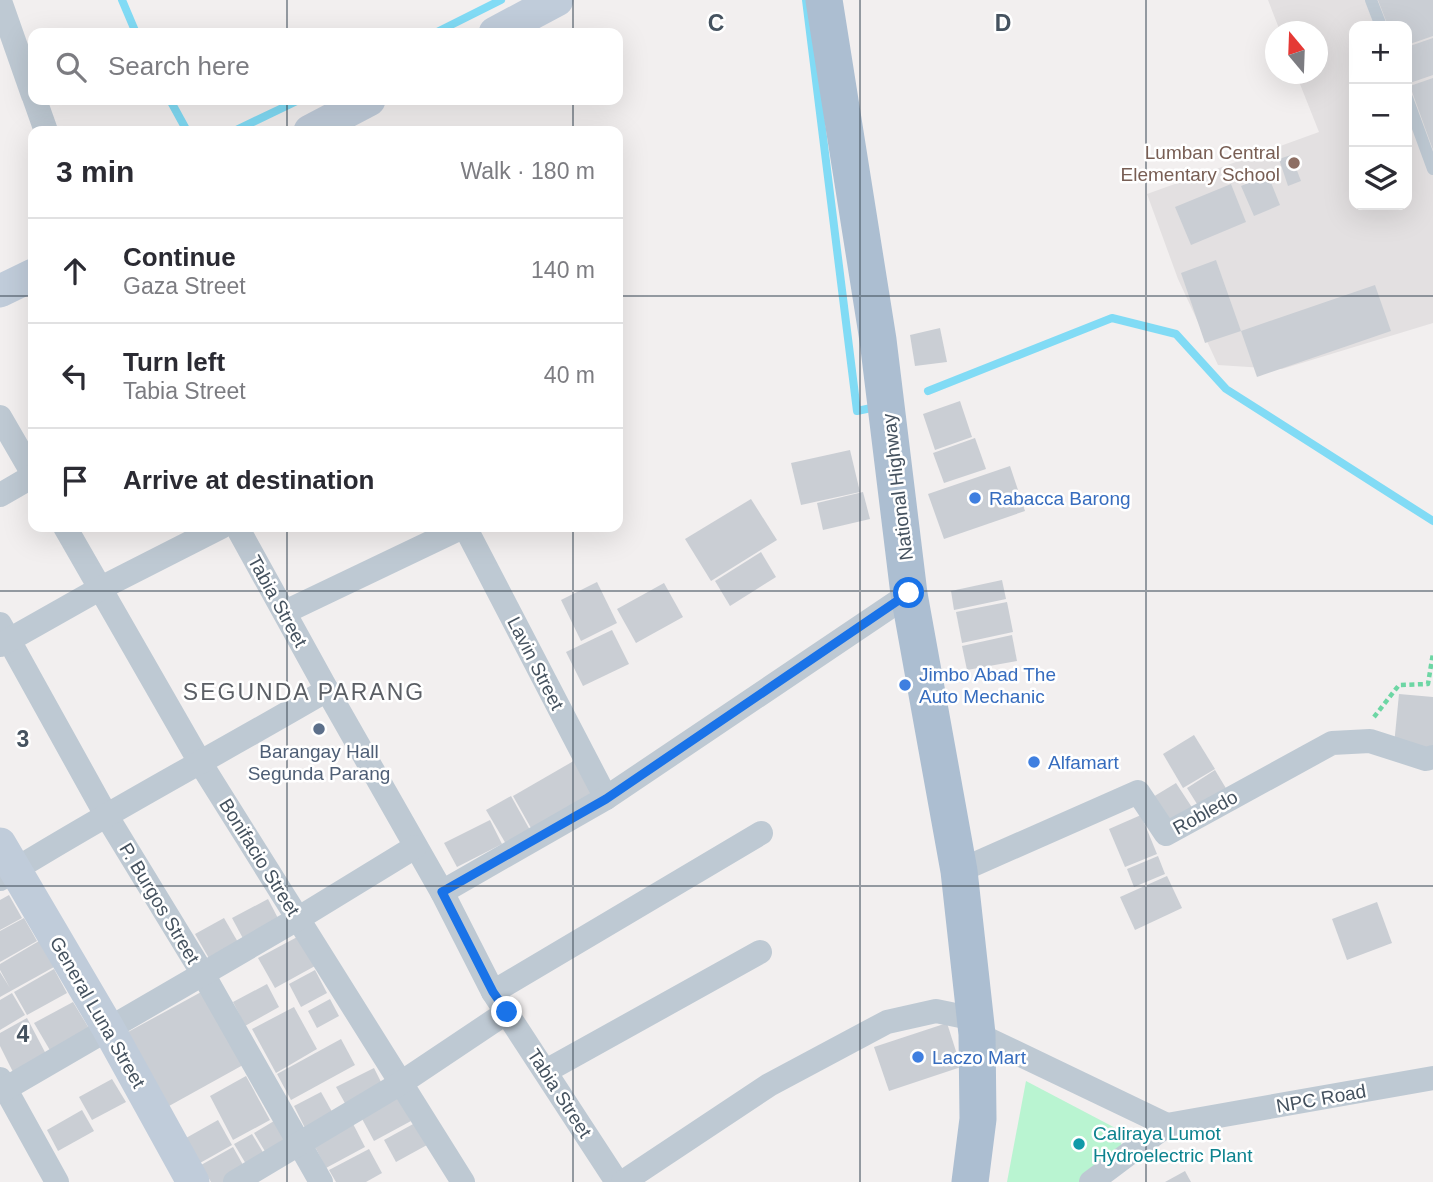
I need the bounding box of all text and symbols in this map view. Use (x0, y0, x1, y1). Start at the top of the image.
text: C (708, 10, 724, 36)
text: D (995, 10, 1011, 36)
north arrow (1265, 21, 1328, 84)
map controls (1349, 21, 1412, 210)
button: + (1349, 21, 1412, 84)
search box (28, 28, 623, 105)
icon: search (52, 48, 90, 86)
text: Search here (108, 51, 250, 81)
button: − (1349, 84, 1412, 147)
place label: Lumban Central Elementary School (1121, 142, 1280, 185)
button: layers (1349, 147, 1412, 210)
text: 3 min (56, 155, 134, 188)
marker: Lumban Central Elementary School (1286, 155, 1302, 171)
text: Walk · 180 m (460, 158, 595, 184)
text: Continue (123, 242, 236, 272)
icon: ahead (56, 252, 94, 290)
text: 140 m (531, 257, 595, 283)
text: Gaza Street (123, 273, 246, 299)
text: Turn left (123, 347, 225, 377)
icon: left (56, 357, 94, 395)
text: 40 m (544, 362, 595, 388)
text: Tabia Street (123, 378, 246, 404)
street label: National Highway (878, 412, 917, 562)
icon: arrive (56, 462, 94, 500)
text: Arrive at destination (123, 465, 374, 495)
place label: Rabacca Barong (989, 488, 1131, 509)
marker: Rabacca Barong (967, 490, 983, 506)
street label: Tabia Street (244, 552, 312, 651)
route start (893, 577, 924, 608)
street label: Lavin Street (503, 613, 568, 714)
place label: Jimbo Abad The Auto Mechanic (919, 664, 1056, 707)
marker: Jimbo Abad The Auto Mechanic (897, 677, 913, 693)
district label: SEGUNDA PARANG (183, 679, 425, 705)
marker: Barangay Hall Segunda Parang (311, 721, 327, 737)
text: 3 (17, 726, 29, 752)
place label: Barangay Hall Segunda Parang (248, 741, 390, 784)
place label: Alfamart (1048, 752, 1119, 773)
marker: Alfamart (1026, 754, 1042, 770)
street label: Robledo (1169, 786, 1241, 839)
street label: Bonifacio Street (215, 795, 304, 920)
street label: P. Burgos Street (115, 839, 204, 968)
street label: General Luna Street (46, 933, 150, 1092)
route end (491, 996, 522, 1027)
text: 4 (17, 1021, 30, 1047)
street label: Tabia Street (523, 1045, 596, 1142)
place label: Laczo Mart (932, 1047, 1027, 1068)
marker: Laczo Mart (910, 1049, 926, 1065)
street label: NPC Road (1275, 1080, 1368, 1117)
place label: Caliraya Lumot Hydroelectric Plant (1093, 1123, 1253, 1166)
marker: Caliraya Lumot Hydroelectric Plant (1071, 1136, 1087, 1152)

